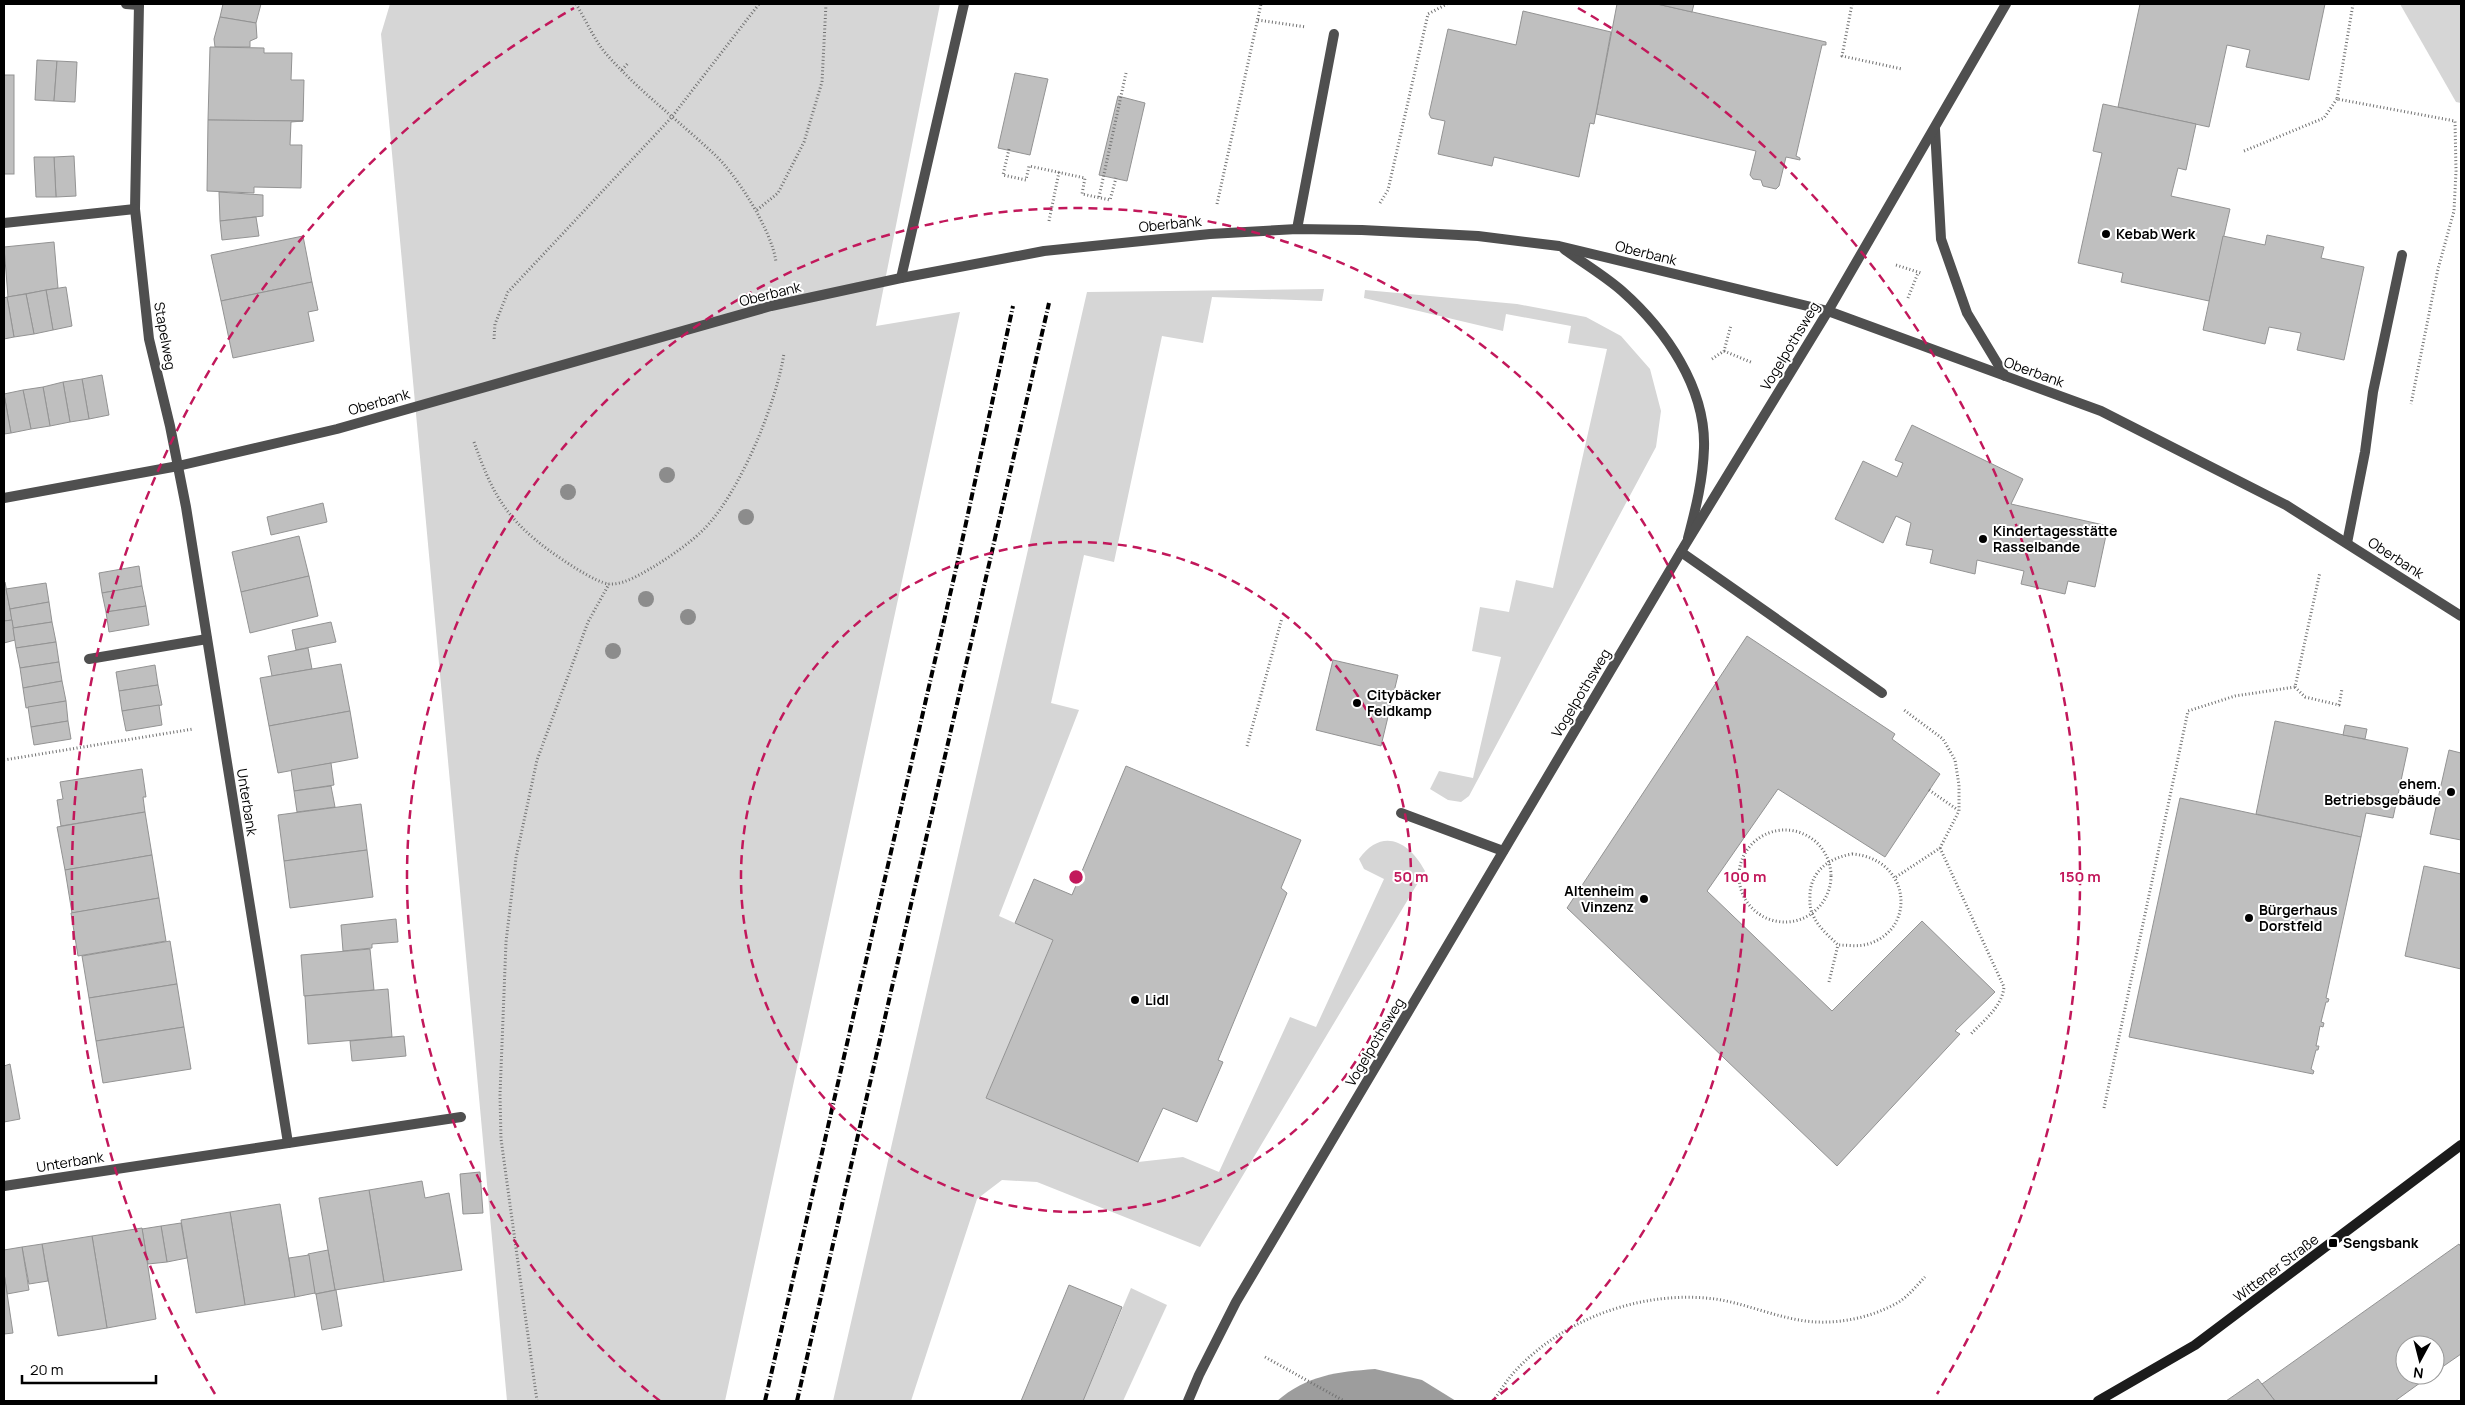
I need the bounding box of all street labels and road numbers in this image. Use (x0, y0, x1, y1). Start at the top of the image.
street label: Oberbank (1138, 211, 1203, 236)
street label: Oberbank (1613, 236, 1680, 270)
street label: Oberbank (737, 276, 804, 310)
street label: Vogelpothsweg (1756, 298, 1824, 394)
street label: Stapelweg (150, 300, 181, 371)
street label: Oberbank (2001, 352, 2068, 392)
street label: Oberbank (346, 383, 413, 419)
street label: Oberbank (2365, 532, 2429, 583)
street label: Vogelpothsweg (1547, 645, 1615, 741)
street label: Unterbank (233, 767, 262, 838)
street label: Vogelpothsweg (1341, 994, 1409, 1090)
street label: Unterbank (35, 1147, 106, 1176)
street label: Wittener Straße (2229, 1229, 2322, 1306)

